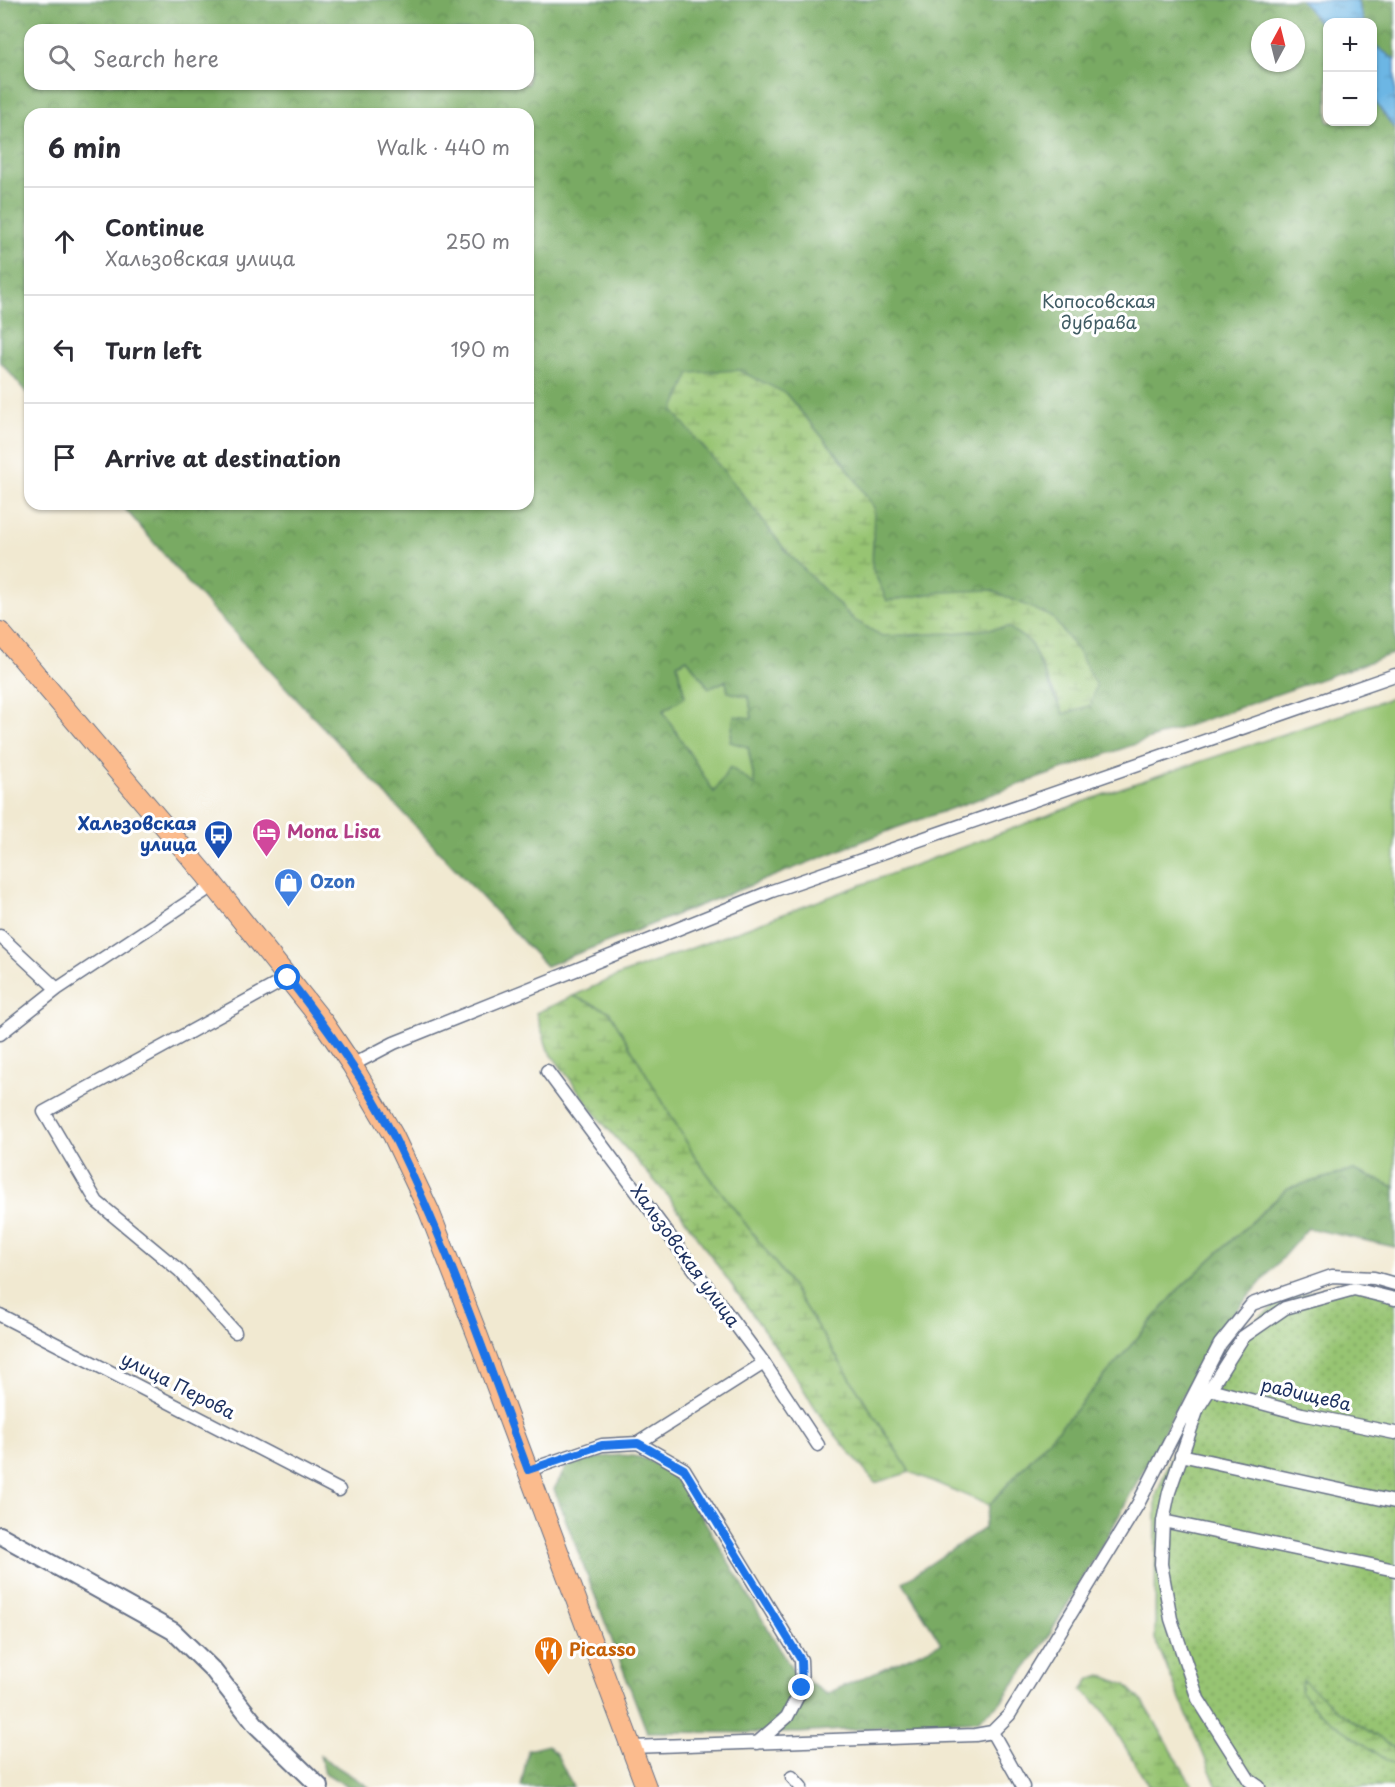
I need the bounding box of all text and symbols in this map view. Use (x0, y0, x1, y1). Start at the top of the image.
north arrow (1251, 18, 1305, 72)
map controls (1323, 18, 1377, 126)
button: + (1323, 18, 1377, 72)
search box (24, 24, 534, 90)
icon: search (45, 41, 78, 74)
text: Search here (93, 41, 219, 74)
button: − (1323, 72, 1377, 126)
text: 6 min (48, 128, 121, 167)
text: Walk · 440 m (377, 132, 510, 162)
text: Continue (105, 210, 204, 243)
icon: ahead (48, 225, 81, 258)
text: 250 m (446, 226, 510, 256)
text: Хальзовская улица (105, 243, 295, 273)
park label: Копосовская дубрава (1042, 287, 1156, 335)
icon: left (48, 333, 81, 366)
text: Turn left (105, 333, 202, 366)
text: 190 m (451, 334, 510, 364)
icon: arrive (48, 441, 81, 474)
text: Arrive at destination (105, 441, 341, 474)
place label: Хальзовская улица (78, 809, 197, 857)
hotel icon: Mona Lisa (250, 816, 282, 858)
place label: Mona Lisa (287, 817, 381, 844)
bus stop icon: Хальзовская улица (202, 818, 234, 860)
shop icon: Ozon (273, 866, 305, 908)
place label: Ozon (310, 867, 355, 894)
route start (274, 964, 300, 990)
street label: Хальзовская улица (625, 1178, 748, 1333)
street label: улица Перова (117, 1344, 241, 1425)
street label: радищева (1259, 1370, 1355, 1417)
restaurant icon: Picasso (532, 1634, 564, 1676)
place label: Picasso (569, 1635, 636, 1662)
route end (788, 1674, 814, 1700)

